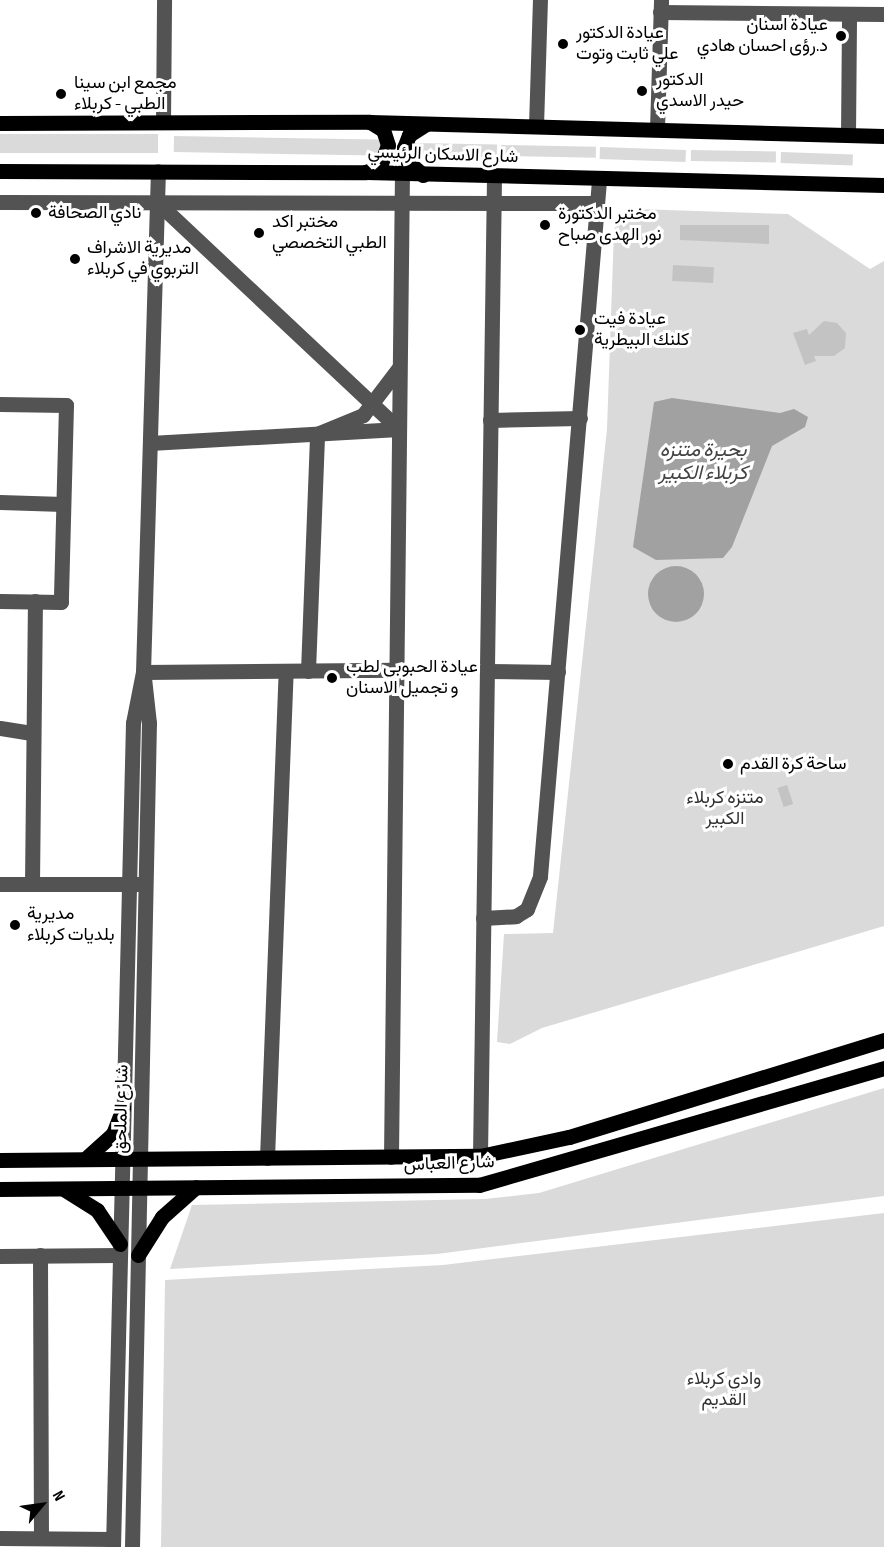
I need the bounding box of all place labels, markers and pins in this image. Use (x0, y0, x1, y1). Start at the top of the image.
place label: عيادة اسنان د.رؤى احسان هادي (697, 15, 828, 57)
place label: عيادة الدكتور علي ثابت وتوت (576, 23, 678, 66)
marker: عيادة اسنان د.رؤى احسان هادي (832, 27, 850, 45)
marker: عيادة الدكتور علي ثابت وتوت (554, 35, 572, 53)
place label: الدكتور حيدر الاسدي (656, 70, 744, 112)
place label: مجمع ابن سينا الطبي - كربلاء (74, 73, 177, 116)
marker: الدكتور حيدر الاسدي (633, 82, 651, 100)
marker: مجمع ابن سينا الطبي - كربلاء (52, 85, 70, 103)
place label: نادي الصحافة (48, 202, 141, 224)
place label: مختبر الدكتورة نور الهدى صباح (558, 204, 662, 246)
marker: نادي الصحافة (29, 206, 43, 220)
place label: مختبر اكد الطبي التخصصي (272, 212, 387, 254)
marker: مختبر الدكتورة نور الهدى صباح (536, 216, 554, 234)
marker: مختبر اكد الطبي التخصصي (250, 224, 268, 242)
place label: مديرية الاشراف التربوي في كربلاء (87, 238, 199, 280)
marker: مديرية الاشراف التربوي في كربلاء (68, 252, 82, 266)
place label: عيادة فيت كلنك البيطرية (594, 309, 689, 352)
marker: عيادة فيت كلنك البيطرية (571, 321, 589, 339)
place label: عيادة الحبوبي لطب و تجميل الاسنان (346, 657, 478, 700)
marker: عيادة الحبوبي لطب و تجميل الاسنان (323, 669, 341, 687)
place label: ساحة كرة القدم (740, 753, 847, 775)
marker: ساحة كرة القدم (721, 757, 735, 771)
place label: مديرية بلديات كربلاء (27, 904, 114, 946)
marker: مديرية بلديات كربلاء (8, 918, 22, 932)

